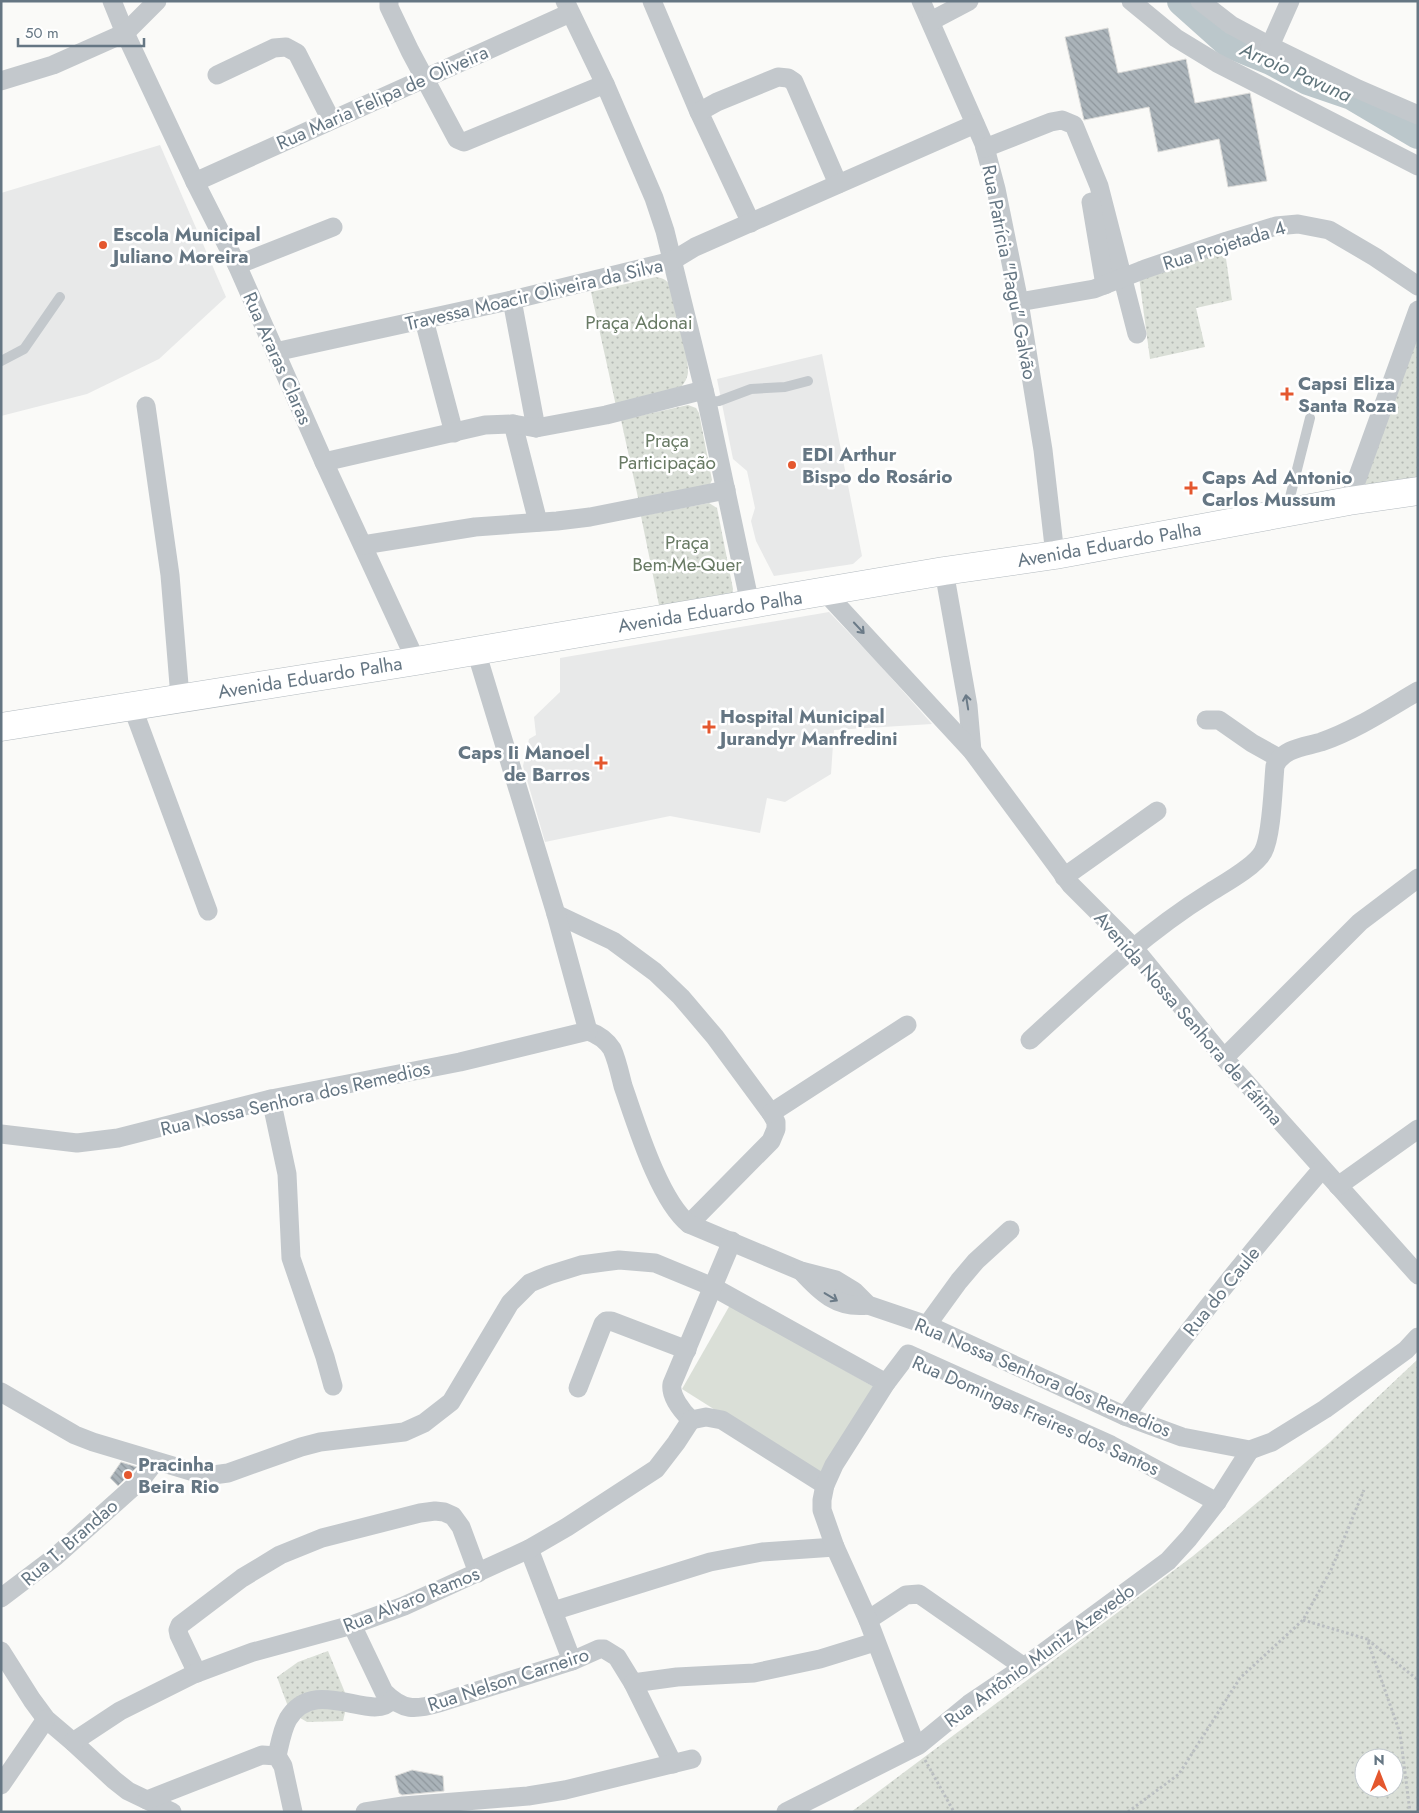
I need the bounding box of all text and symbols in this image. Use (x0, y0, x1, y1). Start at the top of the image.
scale bar (18, 15, 144, 47)
text: 50 m (25, 22, 59, 44)
water label: Arroio Pavuna (1235, 35, 1356, 110)
street label: Rua Maria Felipa de Oliveira (272, 39, 492, 156)
street label: Rua Patrícia "Pagu" Galvão (975, 162, 1044, 382)
street label: Rua Projetada 4 (1159, 214, 1289, 277)
place label: Escola Municipal Juliano Moreira (109, 221, 261, 270)
marker: Escola Municipal Juliano Moreira (97, 239, 109, 251)
street label: Travessa Moacir Oliveira da Silva (403, 252, 665, 337)
street label: Rua Araras Claras (236, 288, 319, 429)
park label: Praça Adonai (585, 309, 693, 336)
place label: Capsi Eliza Santa Roza (1298, 370, 1396, 419)
marker: Capsi Eliza Santa Roza (1280, 387, 1294, 401)
park label: Praça Participação (618, 427, 716, 476)
place label: EDI Arthur Bispo do Rosário (802, 441, 953, 490)
marker: EDI Arthur Bispo do Rosário (786, 459, 798, 471)
place label: Caps Ad Antonio Carlos Mussum (1202, 464, 1353, 513)
marker: Caps Ad Antonio Carlos Mussum (1184, 481, 1198, 495)
street label: Avenida Eduardo Palha (1015, 515, 1203, 574)
park label: Praça Bem-Me-Quer (632, 529, 742, 578)
street label: Avenida Eduardo Palha (616, 584, 804, 639)
one-way arrow (852, 621, 864, 634)
street label: Avenida Eduardo Palha (216, 650, 404, 705)
one-way arrow (962, 695, 972, 711)
place label: Hospital Municipal Jurandyr Manfredini (716, 703, 897, 752)
marker: Hospital Municipal Jurandyr Manfredini (702, 720, 716, 734)
place label: Caps Ii Manoel de Barros (458, 739, 590, 788)
marker: Caps Ii Manoel de Barros (594, 756, 608, 770)
street label: Avenida Nossa Senhora de Fátima (1088, 905, 1289, 1131)
street label: Rua Nossa Senhora dos Remedios (158, 1054, 433, 1143)
street label: Rua do Caule (1177, 1240, 1266, 1342)
one-way arrow (823, 1293, 837, 1303)
street label: Rua Nossa Senhora dos Remedios (911, 1311, 1175, 1444)
street label: Rua Domingas Freires dos Santos (908, 1349, 1164, 1482)
place label: Pracinha Beira Rio (138, 1451, 219, 1500)
marker: Pracinha Beira Rio (122, 1469, 134, 1481)
street label: Rua T. Brandao (15, 1493, 124, 1592)
street label: Rua Alvaro Ramos (339, 1560, 484, 1639)
street label: Rua Antônio Muniz Azevedo (939, 1577, 1140, 1734)
street label: Rua Nelson Carneiro (424, 1641, 592, 1718)
north arrow (1354, 1748, 1404, 1798)
text: N (1373, 1750, 1385, 1770)

